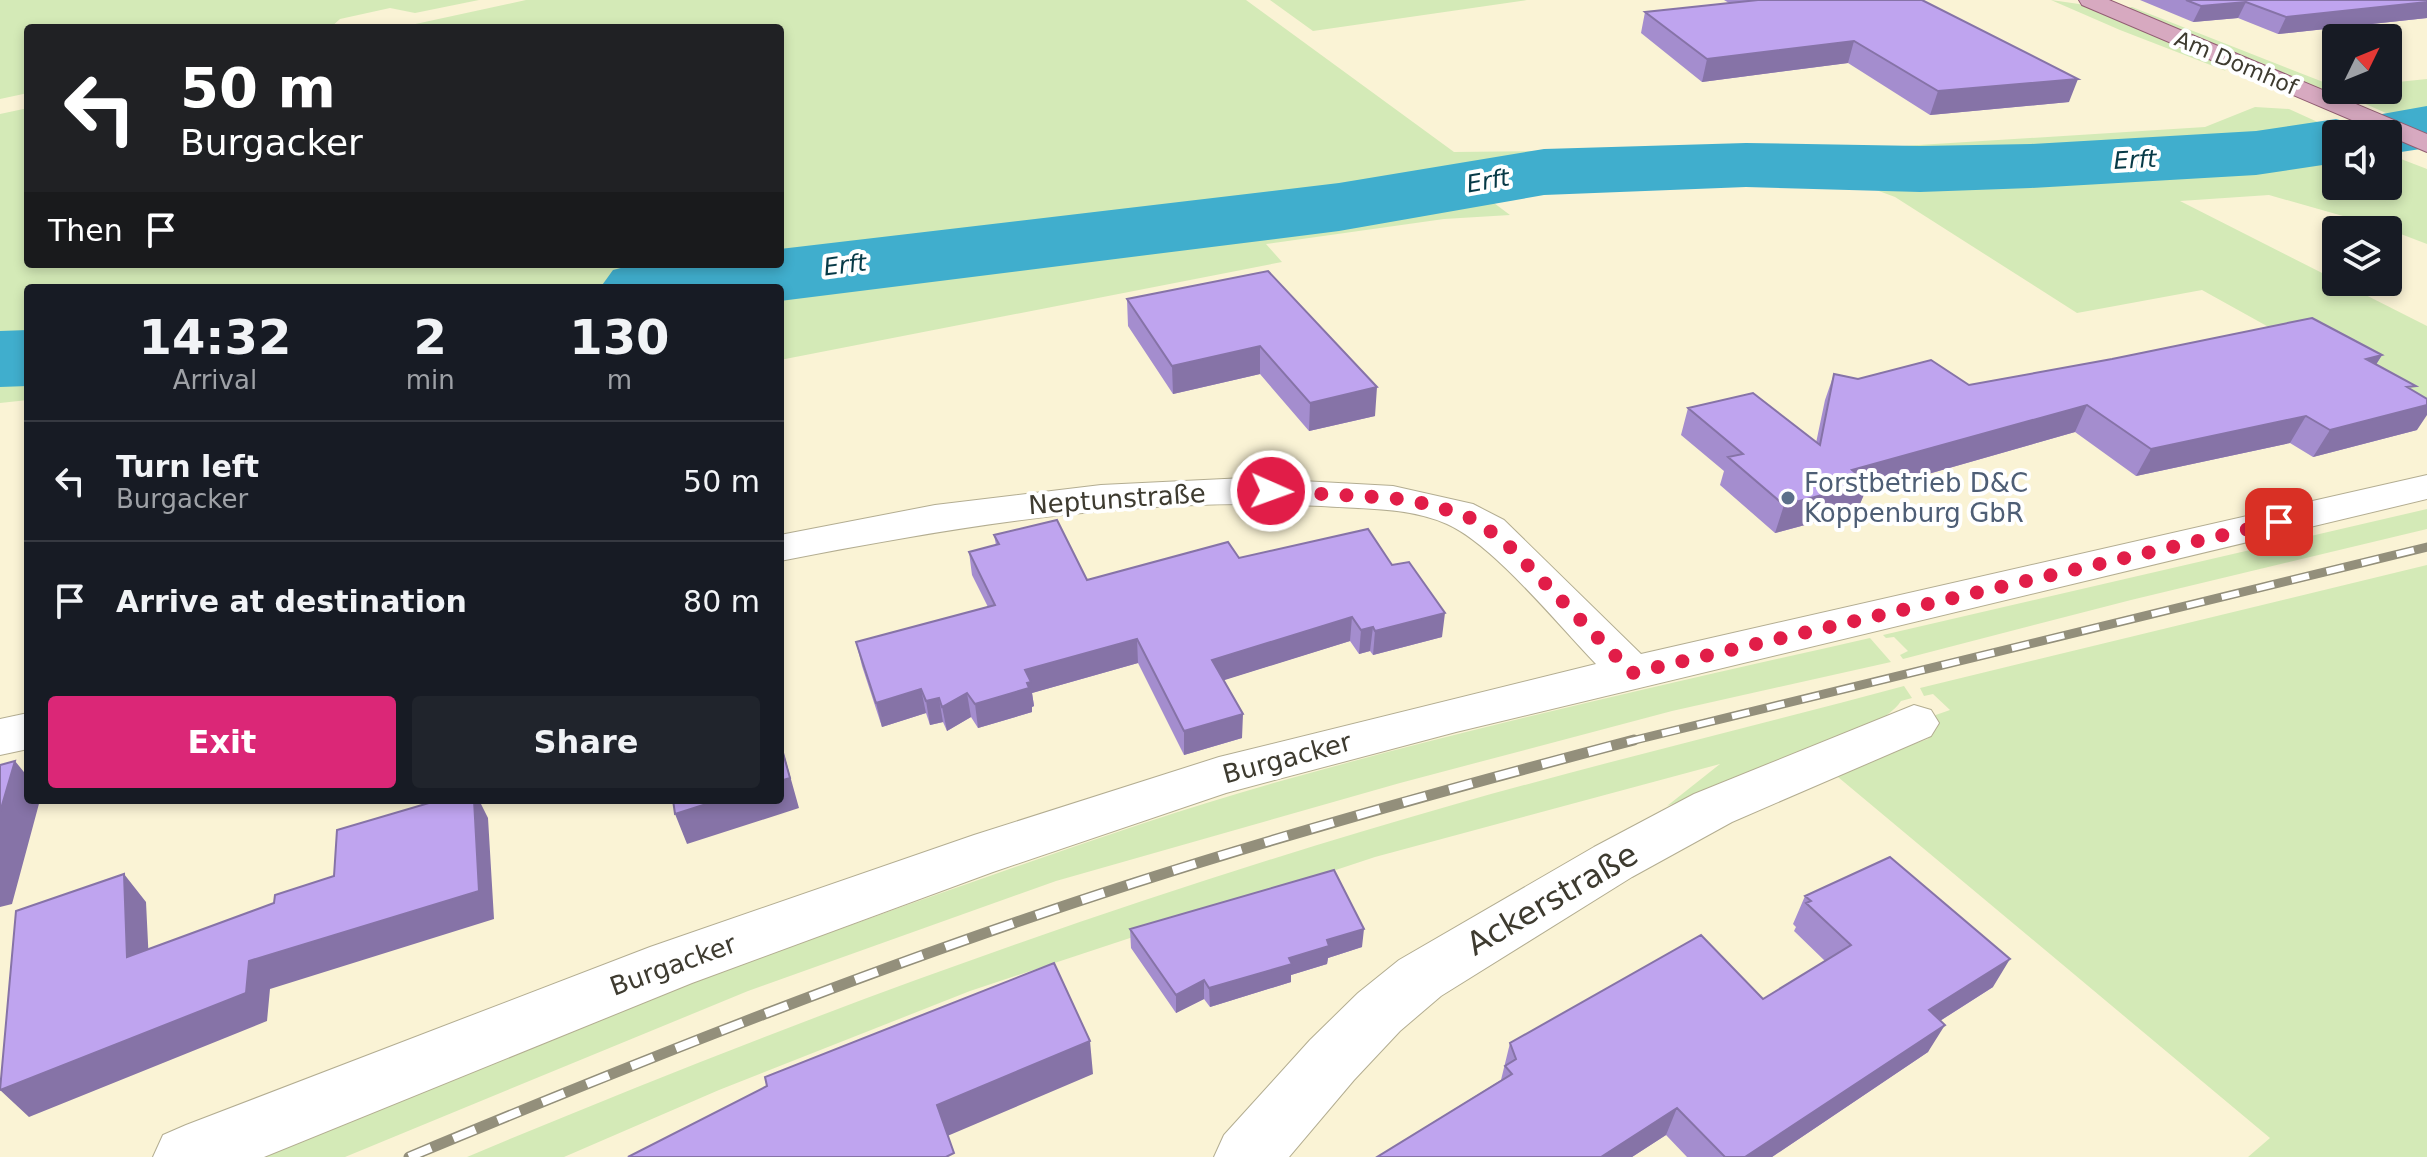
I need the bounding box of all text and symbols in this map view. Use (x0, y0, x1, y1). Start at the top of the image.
north arrow (2322, 24, 2402, 104)
map controls (2322, 24, 2402, 296)
street label: Am Domhof (2171, 26, 2302, 100)
text: 50 m (180, 55, 336, 120)
icon: left (48, 56, 152, 160)
button: sound (2322, 120, 2402, 200)
text: Burgacker (180, 122, 363, 163)
water label: Erft (2113, 145, 2159, 175)
water label: Erft (1464, 163, 1513, 199)
icon: arrive (139, 208, 183, 252)
text: Then (48, 213, 123, 248)
button: layers (2322, 216, 2402, 296)
water label: Erft (822, 248, 870, 282)
text: 14:32 (138, 309, 291, 365)
text: 2 (414, 309, 447, 365)
text: 130 (569, 309, 669, 365)
text: Arrival (173, 365, 257, 395)
text: min (406, 365, 455, 395)
text: m (607, 365, 632, 395)
text: Turn left (116, 449, 259, 484)
position arrow (1229, 449, 1313, 533)
icon: left (48, 459, 92, 503)
text: 50 m (683, 464, 760, 499)
place label: Forstbetrieb D&C Koppenburg GbR (1804, 468, 2028, 528)
street label: Neptunstraße (1027, 478, 1207, 520)
text: Burgacker (116, 484, 248, 514)
pin (2245, 488, 2313, 556)
marker: Forstbetrieb D&C Koppenburg GbR (1779, 489, 1797, 507)
icon: arrive (2257, 500, 2301, 544)
icon: arrive (48, 579, 92, 623)
text: Arrive at destination (116, 584, 467, 619)
text: 80 m (683, 584, 760, 619)
button: Exit (48, 696, 396, 788)
button: Share (412, 696, 760, 788)
street label: Burgacker (1219, 726, 1355, 790)
street label: Ackerstraße (1460, 835, 1644, 963)
street label: Burgacker (606, 928, 740, 1002)

